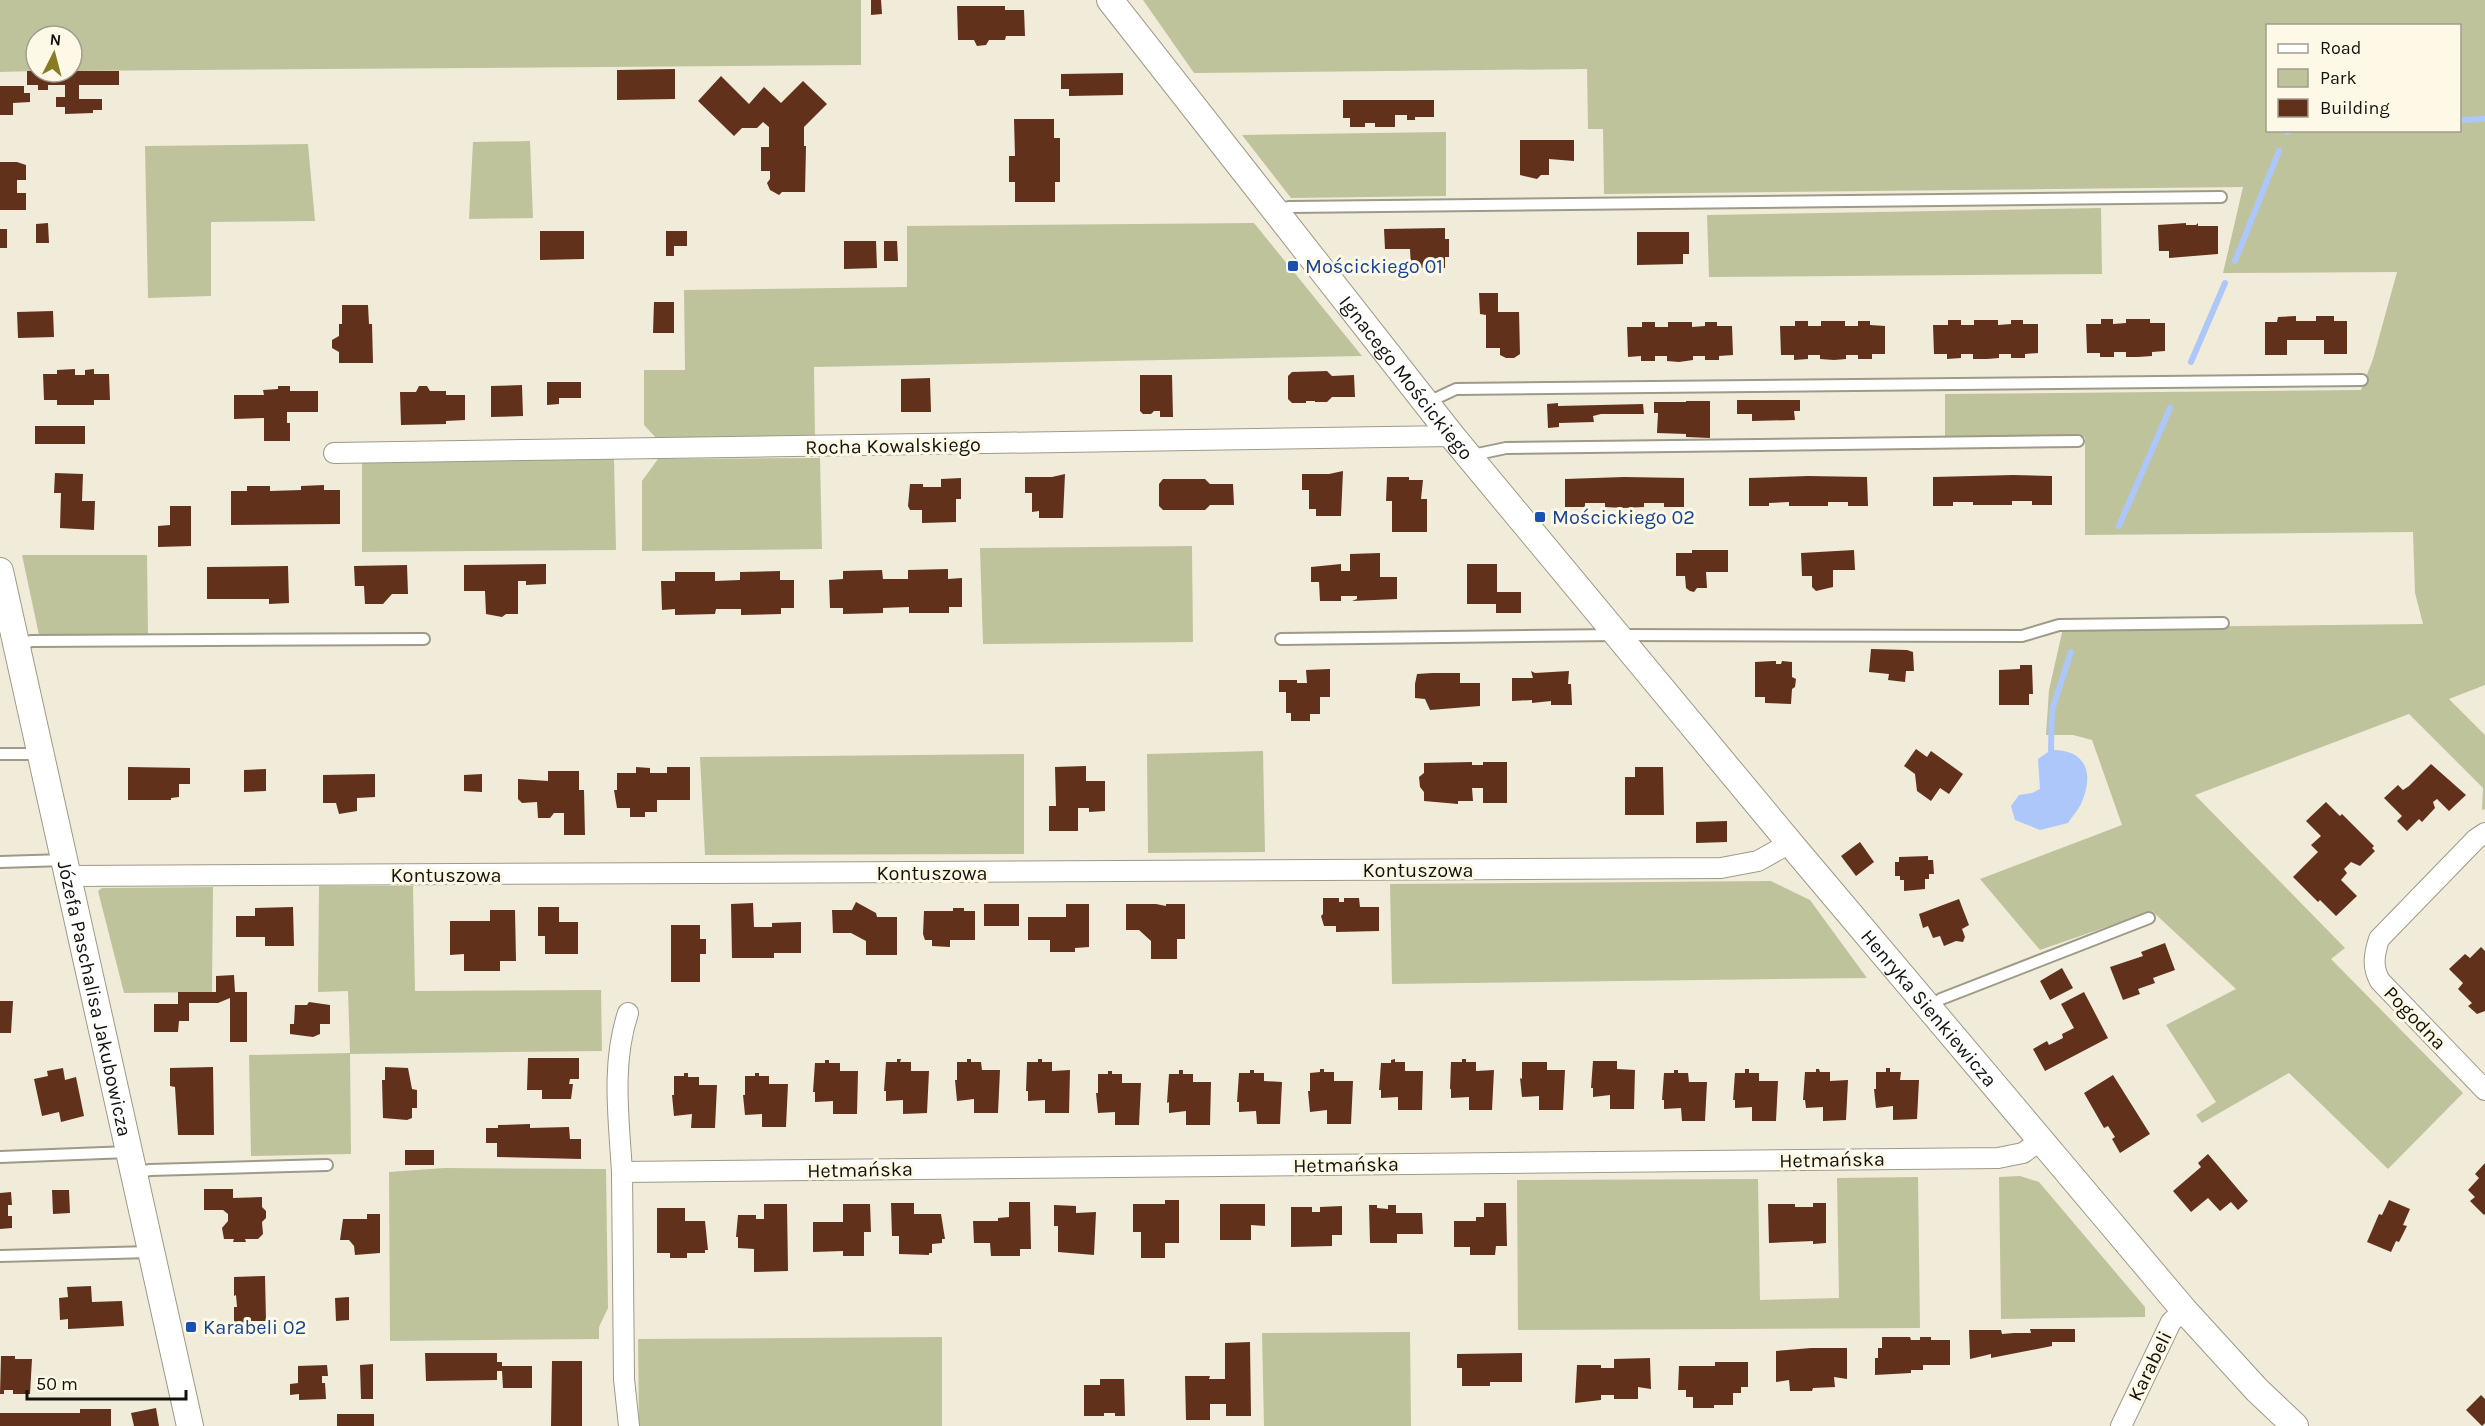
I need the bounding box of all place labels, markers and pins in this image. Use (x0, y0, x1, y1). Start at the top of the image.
place label: Mościckiego 01 (1305, 255, 1443, 278)
marker: Mościckiego 01 (1286, 259, 1300, 273)
place label: Mościckiego 02 (1552, 506, 1695, 529)
marker: Mościckiego 02 (1533, 510, 1547, 524)
place label: Karabeli 02 (203, 1316, 306, 1339)
marker: Karabeli 02 (184, 1320, 198, 1334)

